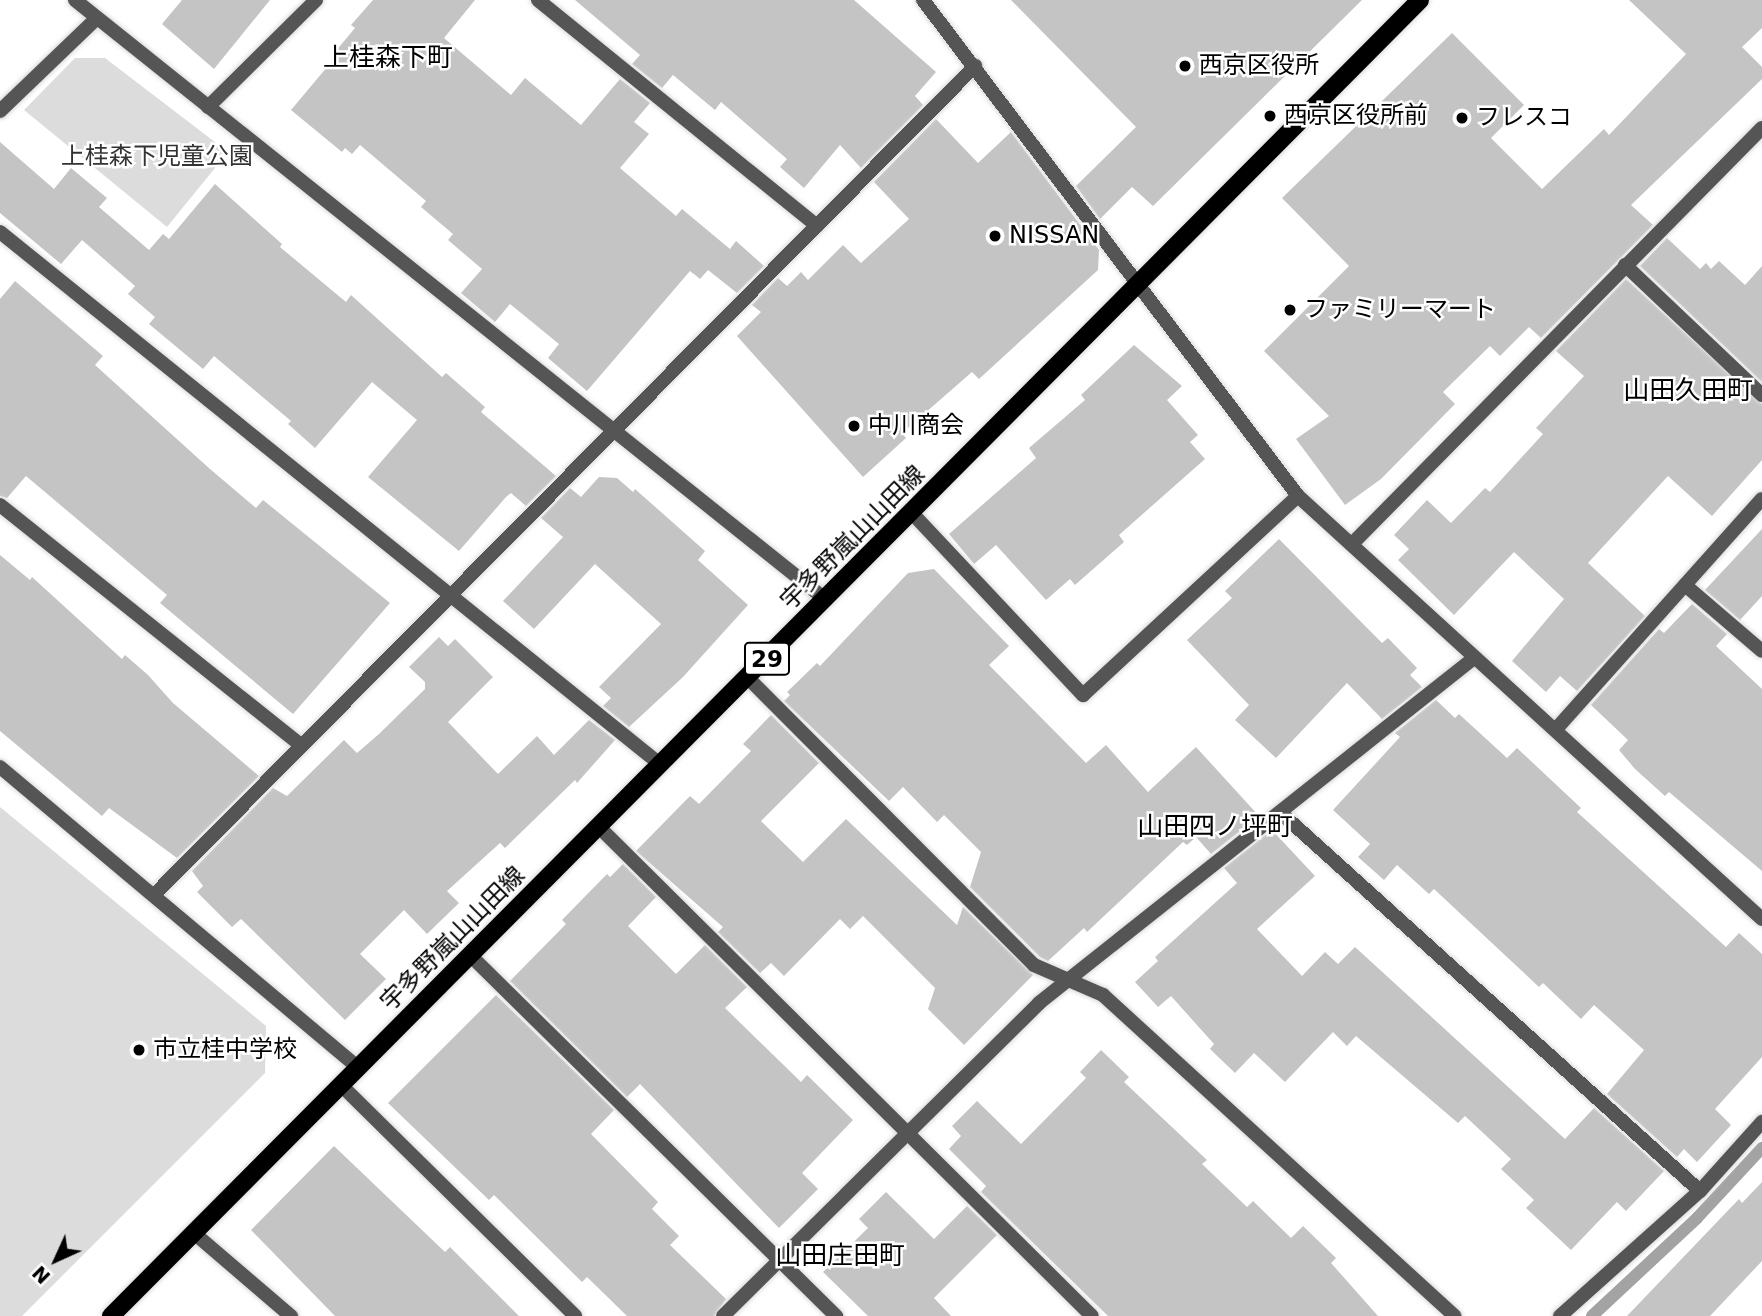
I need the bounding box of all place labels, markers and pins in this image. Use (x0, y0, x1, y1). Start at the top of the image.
place label: 西京区役所 (1199, 52, 1319, 80)
marker: 西京区役所 (1177, 58, 1193, 74)
place label: 西京区役所前 (1284, 102, 1428, 130)
place label: フレスコ (1476, 104, 1572, 132)
marker: 西京区役所前 (1262, 108, 1278, 124)
marker: フレスコ (1454, 110, 1470, 126)
place label: NISSAN (1009, 222, 1099, 250)
marker: NISSAN (987, 228, 1003, 244)
place label: ファミリーマート (1304, 296, 1496, 324)
marker: ファミリーマート (1282, 302, 1298, 318)
place label: 中川商会 (868, 412, 964, 440)
marker: 中川商会 (846, 418, 862, 434)
place label: 市立桂中学校 (153, 1036, 297, 1064)
marker: 市立桂中学校 (131, 1042, 147, 1058)

